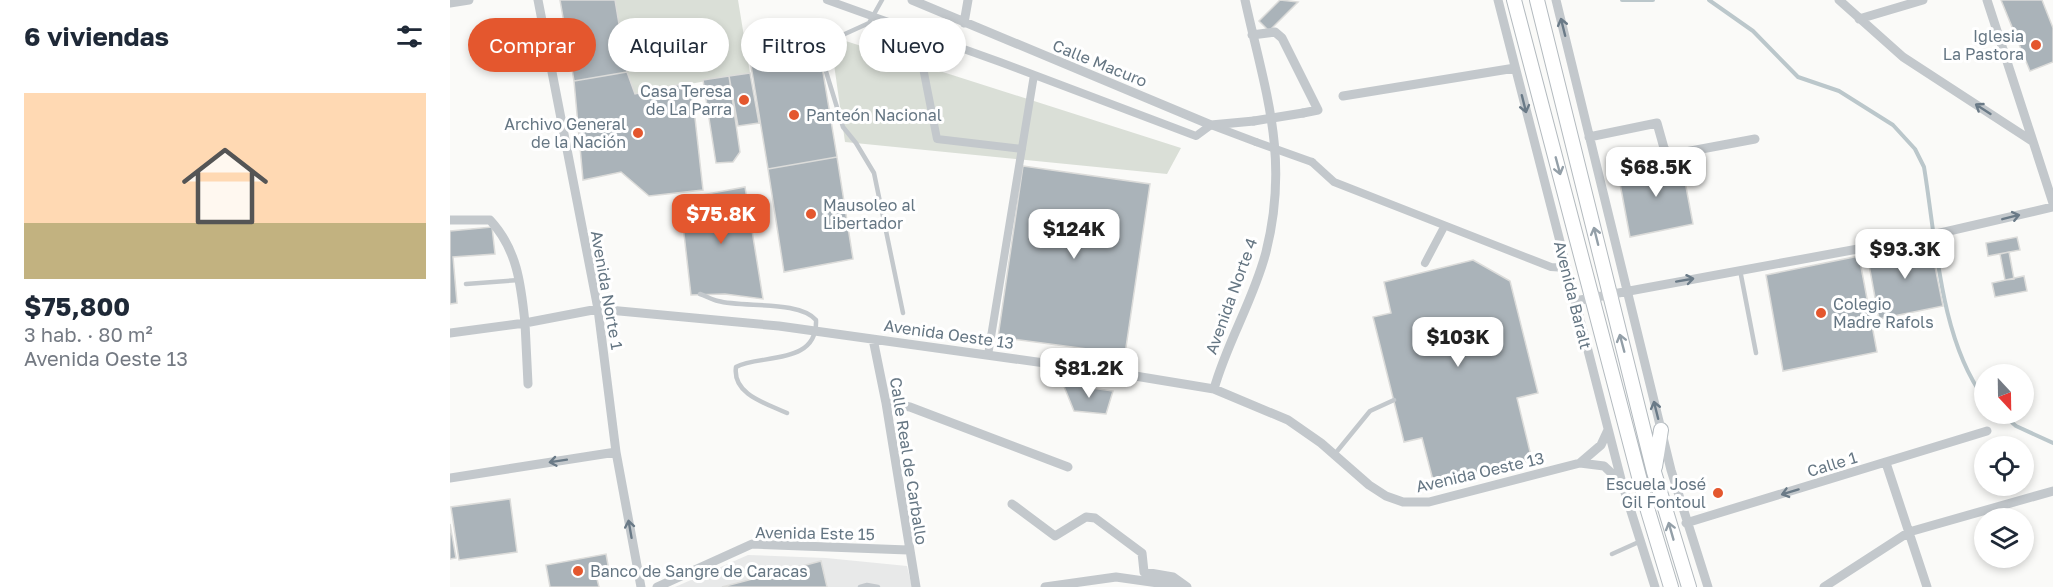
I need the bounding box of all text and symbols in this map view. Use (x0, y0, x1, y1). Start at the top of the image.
chip: Comprar (468, 18, 596, 72)
chip: Alquilar (608, 18, 729, 72)
chip: Filtros (741, 18, 847, 72)
chip: Nuevo (859, 18, 966, 72)
one-way arrow (1556, 18, 1568, 37)
icon: filters (393, 20, 426, 53)
text: 6 viviendas (24, 21, 169, 52)
place label: Iglesia La Pastora (1943, 26, 2024, 64)
street label: Calle Macuro (1050, 35, 1150, 91)
marker: Iglesia La Pastora (2029, 38, 2043, 52)
place label: Casa Teresa de La Parra (640, 81, 732, 119)
marker: Casa Teresa de La Parra (737, 93, 751, 107)
one-way arrow (1519, 94, 1531, 113)
one-way arrow (1974, 102, 1991, 115)
place label: Panteón Nacional (806, 105, 942, 125)
marker: Panteón Nacional (787, 108, 801, 122)
place label: Archivo General de la Nación (504, 114, 626, 152)
marker: Archivo General de la Nación (631, 126, 645, 140)
icon: home (171, 132, 279, 240)
pin: $68.5K (1607, 147, 1705, 198)
text: $68.5K (1620, 154, 1692, 178)
one-way arrow (1553, 156, 1565, 175)
pin: $75.8K (672, 194, 770, 245)
place label: Mausoleo al Libertador (823, 195, 916, 233)
text: $75.8K (686, 201, 756, 225)
marker: Mausoleo al Libertador (804, 207, 818, 221)
pin: $124K (1032, 209, 1116, 260)
one-way arrow (2001, 210, 2020, 222)
text: $124K (1043, 216, 1105, 240)
one-way arrow (1589, 227, 1601, 246)
street label: Avenida Norte 1 (587, 229, 627, 351)
pin: $93.3K (1856, 229, 1954, 280)
street label: Avenida Norte 4 (1201, 235, 1261, 357)
text: $93.3K (1869, 236, 1941, 260)
street label: Avenida Baralt (1550, 239, 1596, 351)
one-way arrow (1675, 275, 1694, 286)
text: $75,800 (24, 291, 130, 322)
place label: Colegio Madre Rafols (1833, 294, 1934, 332)
marker: Colegio Madre Rafols (1814, 306, 1828, 320)
street label: Avenida Oeste 13 (883, 315, 1015, 353)
pin: $103K (1416, 317, 1500, 368)
text: 3 hab. · 80 m² (24, 322, 153, 346)
text: $103K (1426, 324, 1490, 348)
one-way arrow (1615, 334, 1627, 353)
text: Avenida Oeste 13 (24, 346, 188, 370)
pin: $81.2K (1040, 348, 1138, 399)
text: $81.2K (1054, 355, 1124, 379)
north arrow (1974, 364, 2034, 424)
map controls (1974, 364, 2034, 568)
street label: Calle Real de Carballo (886, 376, 932, 546)
one-way arrow (1650, 401, 1662, 420)
button: locate (1974, 436, 2034, 496)
street label: Calle 1 (1805, 447, 1860, 481)
street label: Avenida Oeste 13 (1414, 448, 1546, 496)
one-way arrow (549, 455, 568, 466)
place label: Escuela José Gil Fontoul (1606, 474, 1706, 512)
marker: Escuela José Gil Fontoul (1711, 486, 1725, 500)
one-way arrow (1781, 487, 1800, 498)
button: layers (1974, 508, 2034, 568)
one-way arrow (624, 520, 635, 540)
street label: Avenida Este 15 (755, 522, 875, 544)
one-way arrow (1665, 522, 1676, 541)
place label: Banco de Sangre de Caracas (590, 561, 808, 581)
marker: Banco de Sangre de Caracas (571, 564, 585, 578)

